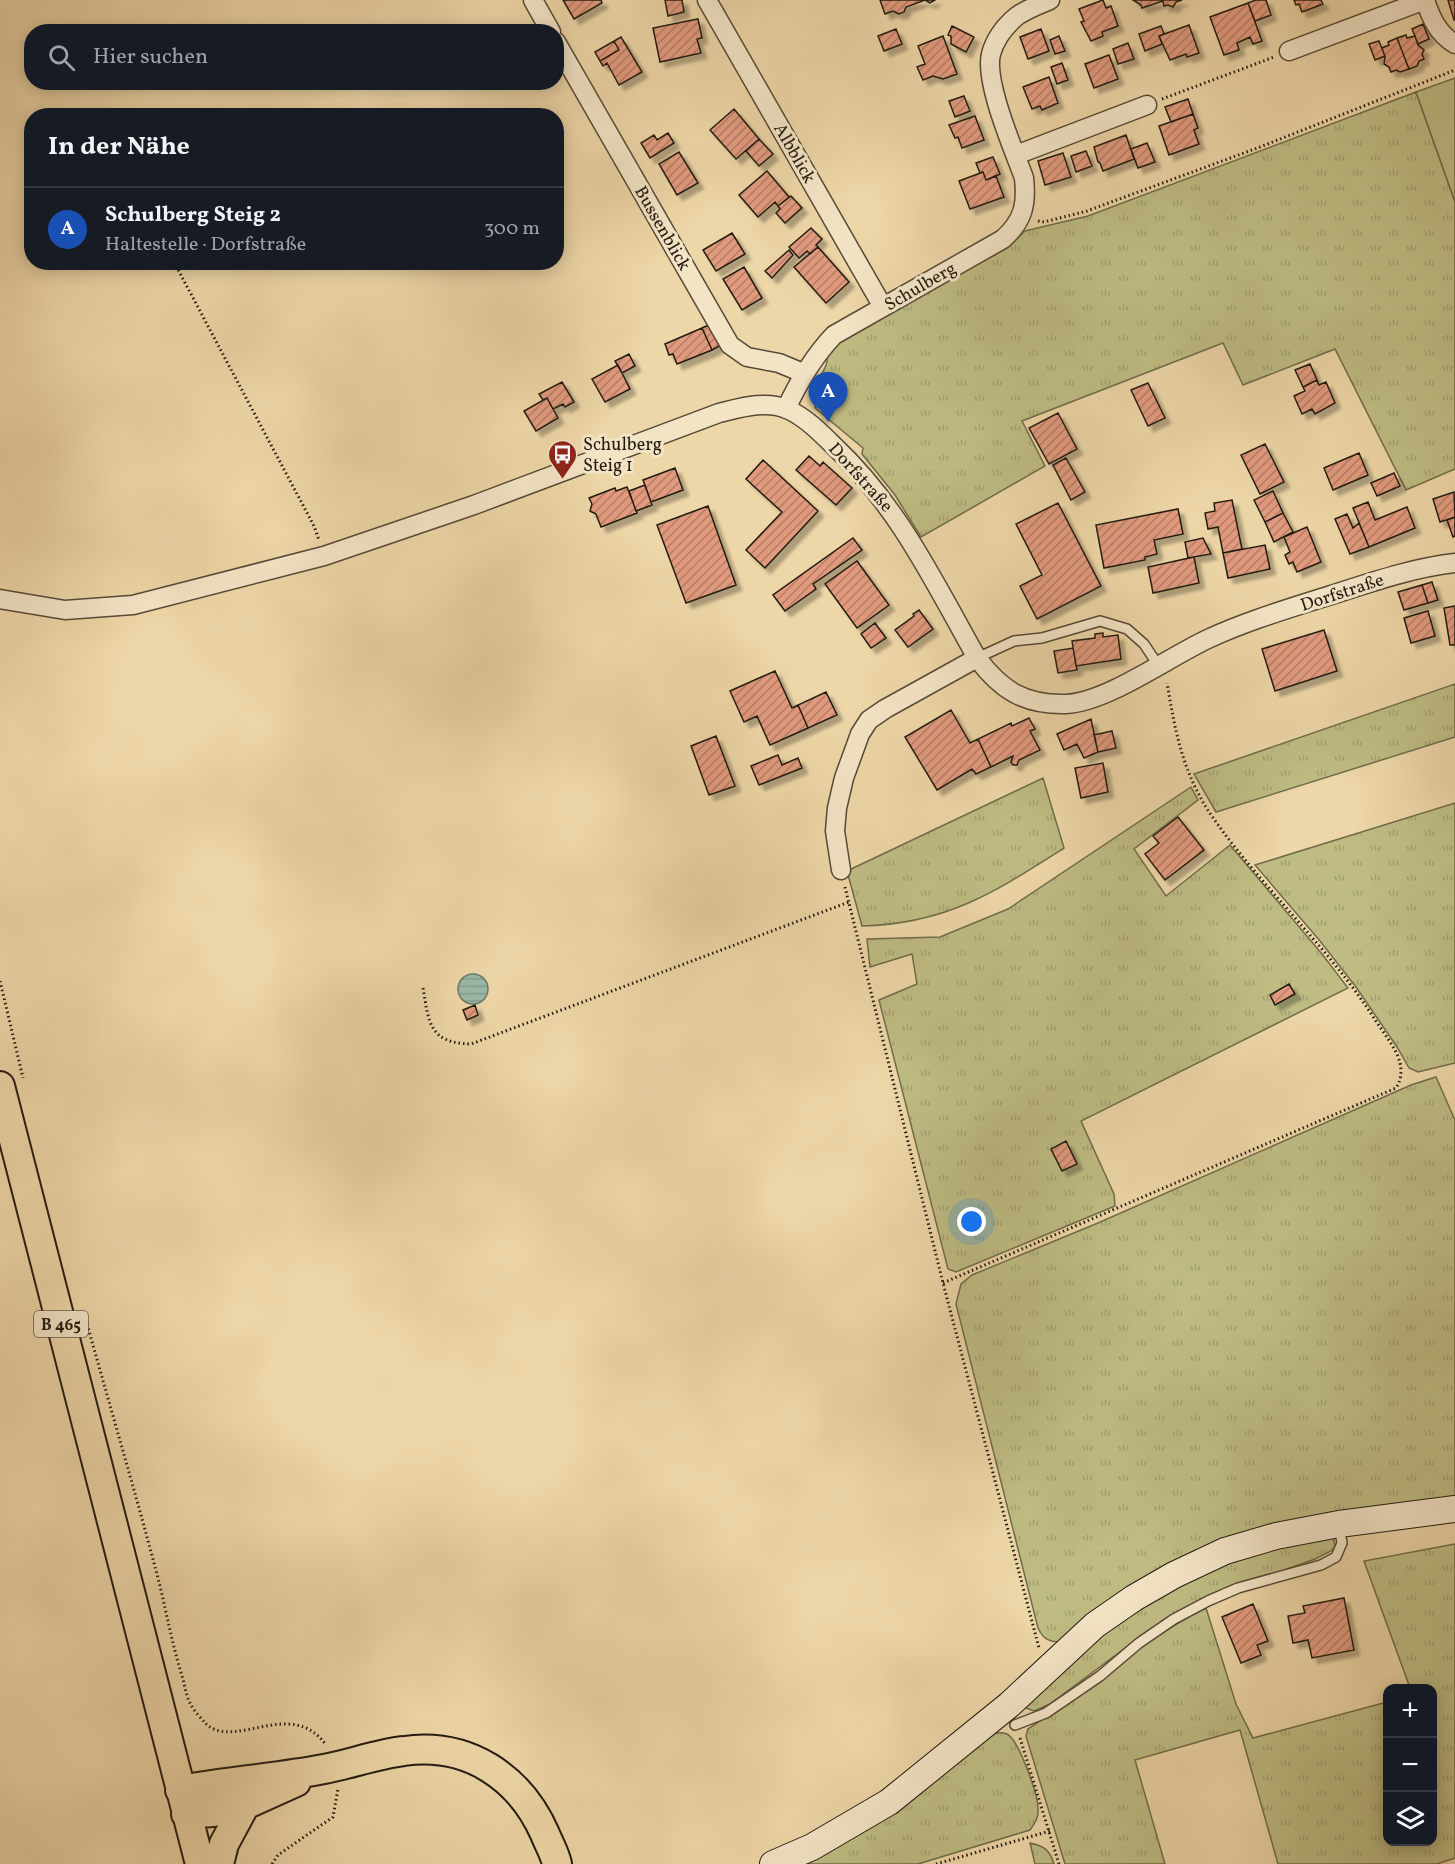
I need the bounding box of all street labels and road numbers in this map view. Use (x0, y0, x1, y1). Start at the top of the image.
street label: Albblick (766, 119, 821, 189)
street label: Bussenblick (627, 182, 696, 276)
street label: Schulberg (880, 257, 961, 318)
street label: Dorfstraße (822, 438, 898, 518)
street label: Dorfstraße (1298, 568, 1387, 619)
road number: B 465 (34, 1311, 88, 1337)

